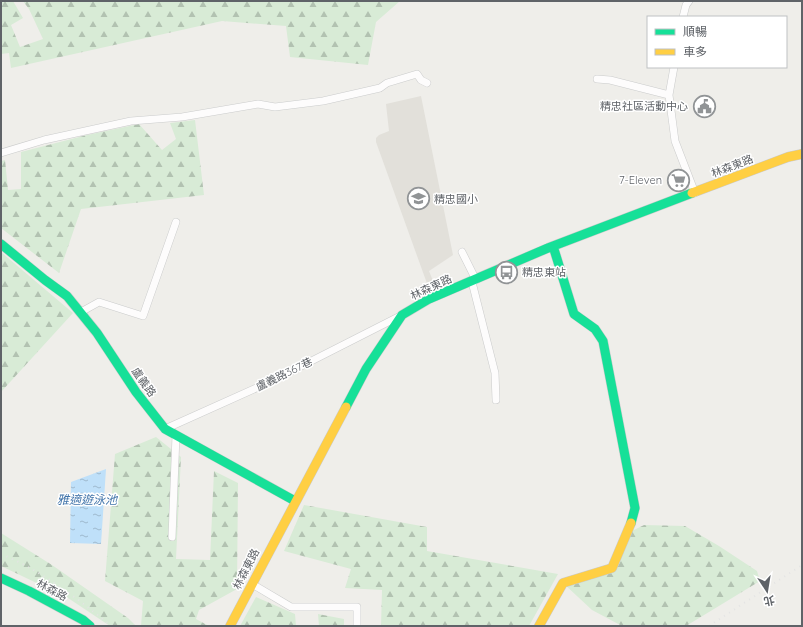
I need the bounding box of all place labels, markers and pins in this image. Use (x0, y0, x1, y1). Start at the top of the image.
public building icon: 精忠社區活動中心 (691, 93, 717, 119)
place label: 精忠社區活動中心 (600, 99, 688, 113)
supermarket icon: 7-Eleven (665, 167, 691, 193)
place label: 7-Eleven (619, 173, 662, 187)
school or university icon: 精忠國小 (406, 186, 432, 212)
place label: 精忠國小 (434, 192, 478, 206)
bus stop icon: 精忠東站 (493, 259, 519, 285)
place label: 精忠東站 (522, 265, 566, 279)

